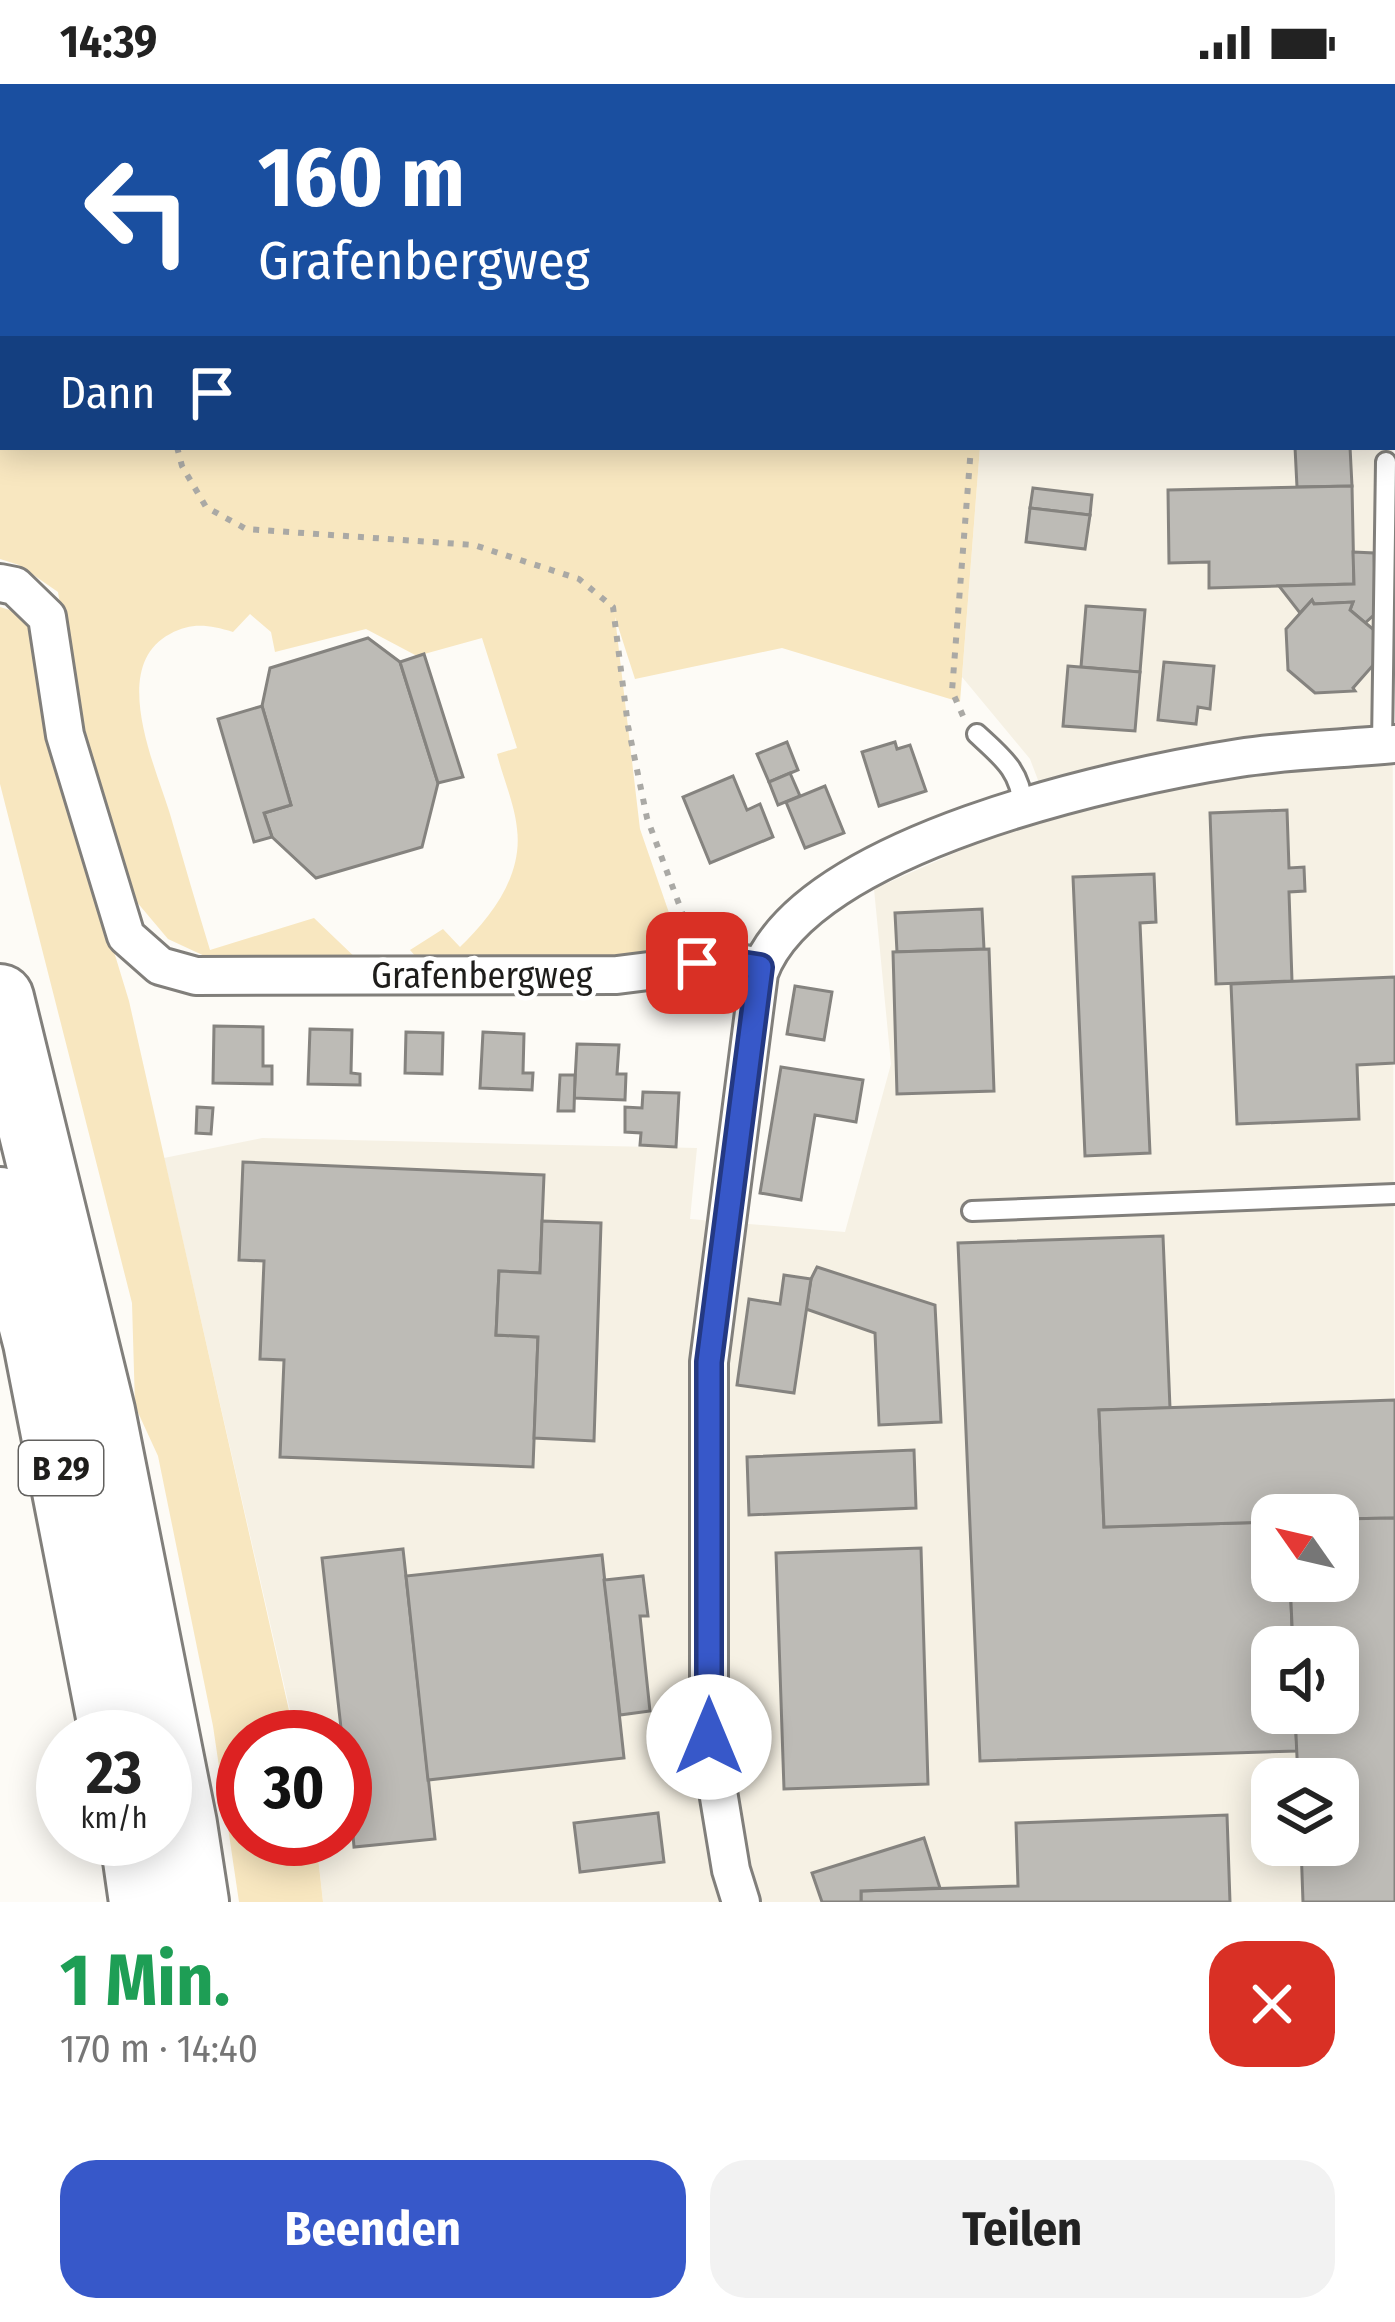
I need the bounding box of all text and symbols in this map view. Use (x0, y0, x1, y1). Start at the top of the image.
text: 14:39 (60, 15, 157, 69)
text: 160 m (258, 127, 465, 228)
icon: left (60, 132, 216, 288)
text: Grafenbergweg (258, 229, 590, 293)
icon: arrive (179, 360, 245, 426)
text: Dann (60, 366, 155, 420)
pin (646, 912, 748, 1014)
icon: arrive (664, 930, 730, 996)
street label: Grafenbergweg (371, 954, 593, 998)
road number: B 29 (19, 1441, 103, 1495)
north arrow (1251, 1494, 1359, 1602)
map controls (1251, 1494, 1359, 1866)
button: sound (1251, 1626, 1359, 1734)
position arrow (646, 1674, 772, 1800)
speed limit sign: 30 (216, 1710, 372, 1866)
text: 23 (86, 1737, 142, 1809)
button: layers (1251, 1758, 1359, 1866)
text: km/h (81, 1800, 147, 1836)
text: 1 Min. (60, 1938, 230, 2024)
button: close (1209, 1941, 1335, 2067)
text: 170 m · 14:40 (60, 2026, 258, 2072)
button: Beenden (60, 2160, 686, 2298)
button: Teilen (710, 2160, 1335, 2298)

